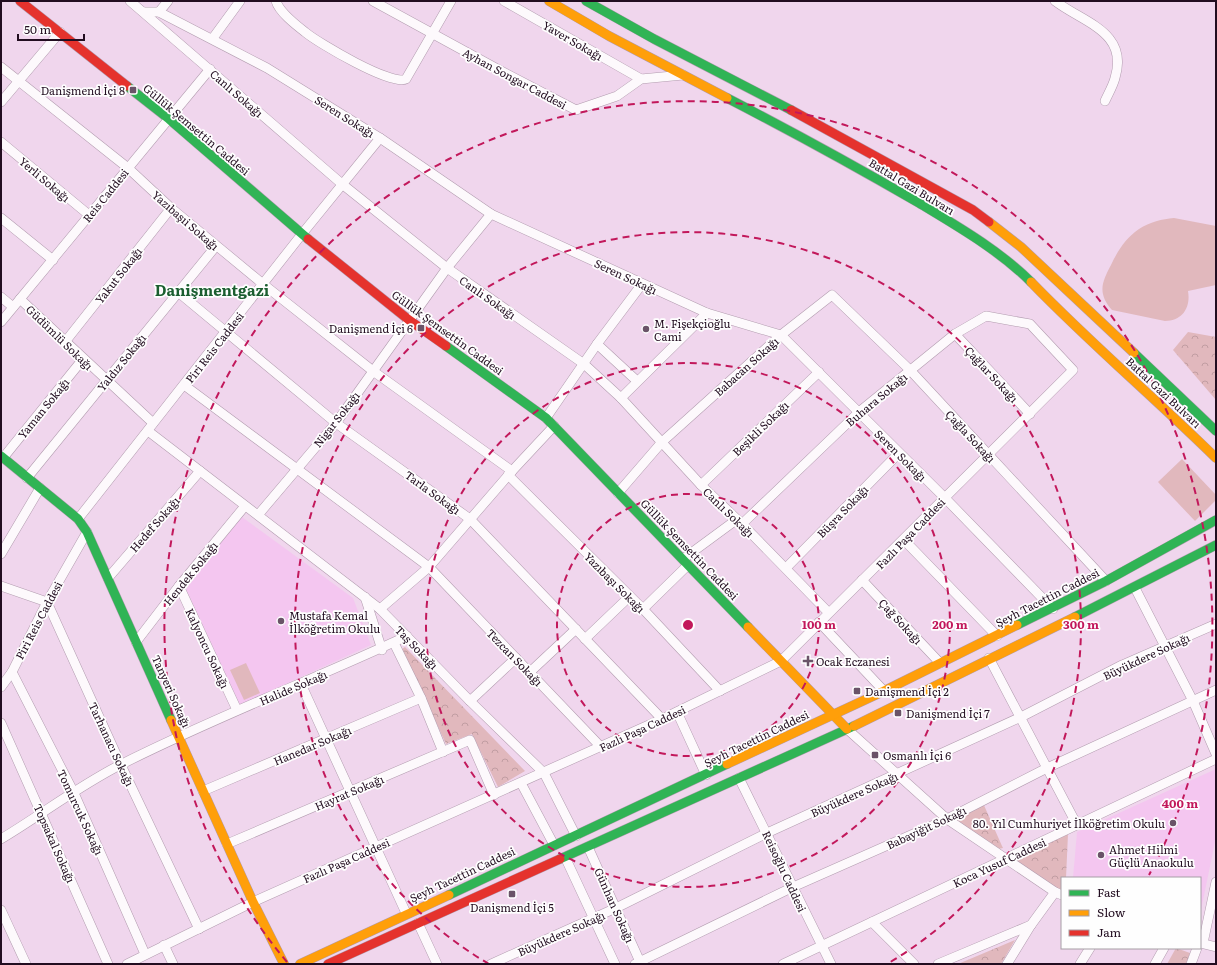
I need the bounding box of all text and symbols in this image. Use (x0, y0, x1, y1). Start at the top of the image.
scale bar (18, 16, 84, 42)
street label: Yaver Sokağı (540, 16, 606, 64)
text: 50 m (24, 20, 51, 38)
street label: Ayhan Songar Caddesi (460, 44, 570, 112)
street label: Canlı Sokağı (207, 65, 267, 121)
street label: Güllük Şemsettin Caddesi (140, 80, 254, 179)
place label: Danişmend İçi 8 (41, 82, 125, 98)
marker: Danişmend İçi 8 (128, 85, 138, 95)
street label: Seren Sokağı (312, 91, 378, 141)
street label: Yerli Sokağı (16, 153, 74, 205)
street label: Battal Gazi Bulvarı (866, 154, 958, 218)
street label: Reis Caddesi (78, 164, 132, 225)
street label: Yazıbaşıi Sokağı (149, 186, 223, 254)
street label: Yakut Sokağı (91, 243, 145, 307)
street label: Seren Sokağı (592, 254, 660, 298)
street label: Canlı Sokağı (457, 272, 520, 323)
district label: Danişmentgazi (155, 278, 270, 301)
street label: Güllük Şemsettin Caddesi (389, 286, 507, 378)
street label: Güdümlü Sokağı (23, 301, 97, 373)
street label: Piri Reis Caddesi (181, 308, 247, 386)
place label: M. Fişekçioğlu Cami (654, 315, 731, 344)
place label: Danişmend İçi 6 (329, 320, 413, 336)
marker: Danişmend İçi 6 (416, 323, 426, 333)
marker: M. Fişekçioğlu Cami (641, 324, 651, 334)
street label: Yaldız Sokağı (93, 330, 149, 394)
street label: Babacan Sokağı (710, 333, 782, 399)
street label: Çağlar Sokağı (962, 342, 1023, 406)
street label: Battal Gazi Bulvarı (1123, 353, 1205, 431)
street label: Buhara Sokağı (842, 368, 910, 430)
street label: Yaman Sokağı (14, 374, 73, 442)
street label: Nigar Sokağı (309, 387, 363, 450)
street label: Beşikli Sokağı (728, 397, 792, 459)
street label: Çağla Sokağı (942, 406, 1000, 466)
street label: Seren Sokağı (871, 425, 931, 485)
street label: Tarla Sokağı (402, 466, 464, 518)
street label: Büşra Sokağı (813, 481, 872, 541)
street label: Canlı Sokağı (700, 484, 758, 541)
street label: Hedef Sokağı (125, 492, 183, 555)
street label: Fazlı Paşa Caddesi (872, 494, 948, 572)
street label: Güllük Şemsettin Caddesi (638, 495, 743, 603)
street label: Hendek Sokağı (159, 537, 221, 608)
street label: Yazıbaşı Sokağı (581, 548, 649, 616)
street label: Şeyh Tacettin Caddesi (992, 564, 1102, 630)
street label: Piri Reis Caddesi (11, 578, 66, 662)
street label: Çağ Sokağı (876, 595, 927, 648)
street label: Kalyoncu Sokağı (182, 605, 234, 691)
place label: Mustafa Kemal İlköğretim Okulu (289, 607, 380, 636)
text: 100 m (802, 615, 836, 633)
text: 200 m (932, 615, 968, 633)
text: 300 m (1063, 615, 1099, 633)
marker: Mustafa Kemal İlköğretim Okulu (276, 616, 286, 626)
centre of rings (681, 618, 695, 632)
street label: Taş Sokağı (392, 621, 442, 673)
street label: Tezcan Sokağı (483, 625, 547, 690)
street label: Büyükdere Sokağı (1100, 629, 1192, 683)
street label: Tanyeri Sokağı (149, 652, 195, 730)
place label: Ocak Eczanesi (816, 653, 890, 669)
marker: Ocak Eczanesi (803, 656, 813, 666)
street label: Halide Sokağı (257, 665, 330, 708)
place label: Danişmend İçi 2 (865, 683, 949, 699)
marker: Danişmend İçi 2 (852, 686, 862, 696)
street label: Tarhanacı Sokağı (86, 699, 139, 789)
street label: Fazlı Paşa Caddesi (596, 701, 688, 755)
place label: Danişmend İçi 7 (906, 705, 990, 721)
street label: Şeyh Tacettin Caddesi (701, 706, 811, 770)
marker: Danişmend İçi 7 (893, 708, 903, 718)
street label: Hanedar Sokağı (271, 721, 354, 769)
place label: Osmanlı İçi 6 (883, 747, 951, 763)
marker: Osmanlı İçi 6 (870, 750, 880, 760)
street label: Tomurcuk Sokağı (54, 767, 108, 858)
street label: Büyükdere Sokağı (808, 767, 901, 820)
street label: Hayrat Sokağı (312, 770, 386, 814)
text: 400 m (1162, 794, 1198, 812)
street label: Topsakal Sokağı (30, 801, 80, 885)
street label: Babayiğit Sokağı (884, 801, 969, 852)
place label: 80. Yıl Cumhuriyet İlköğretim Okulu (973, 815, 1165, 831)
marker: 80. Yıl Cumhuriyet İlköğretim Okulu (1168, 818, 1178, 828)
street label: Reisoğlu Caddesi (759, 828, 811, 915)
street label: Koca Yusuf Caddesi (950, 833, 1049, 891)
street label: Fazlı Paşa Caddesi (300, 834, 392, 886)
place label: Ahmet Hilmi Güçlü Anaokulu (1109, 841, 1194, 870)
street label: Şeyh Tacettin Caddesi (407, 842, 518, 905)
marker: Ahmet Hilmi Güçlü Anaokulu (1096, 850, 1106, 860)
street label: Günhan Sokağı (591, 865, 639, 945)
legend (1061, 877, 1201, 949)
text: Fast (1097, 883, 1121, 901)
marker: Danişmend İçi 5 (507, 889, 517, 899)
place label: Danişmend İçi 5 (470, 899, 554, 915)
text: Slow (1097, 903, 1126, 921)
street label: Büyükdere Sokağı (515, 906, 608, 959)
text: Jam (1097, 923, 1122, 941)

